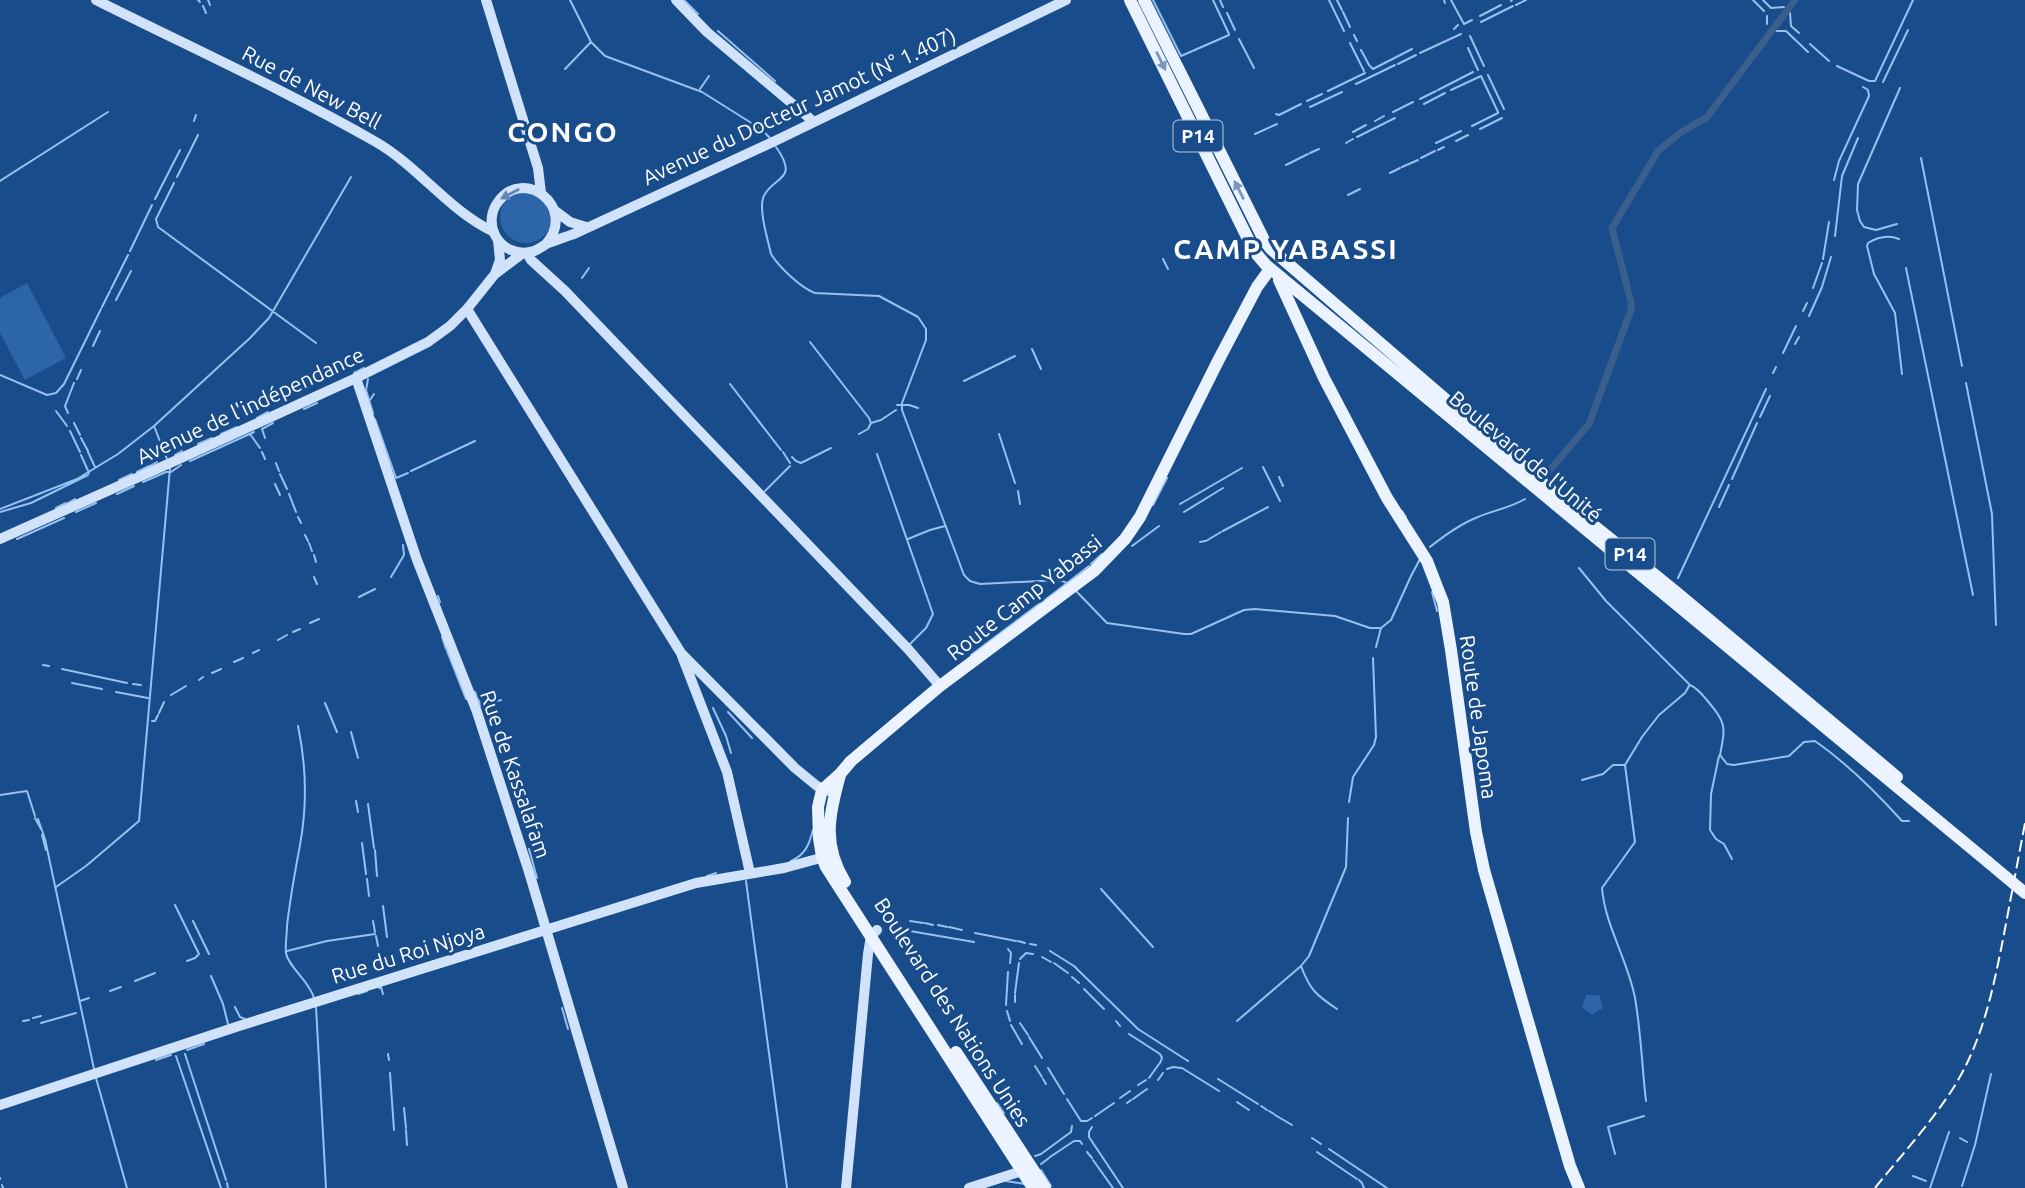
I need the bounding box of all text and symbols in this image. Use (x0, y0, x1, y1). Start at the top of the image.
street label: Avenue du Docteur Jamot (N° 1.407) (638, 23, 960, 189)
street label: Rue de New Bell (238, 40, 386, 134)
one-way arrow (1155, 51, 1166, 71)
district label: CONGO (507, 116, 619, 147)
road number: P14 (1174, 120, 1222, 152)
one-way arrow (1233, 180, 1244, 200)
one-way arrow (500, 187, 520, 199)
district label: CAMP YABASSI (1173, 233, 1399, 264)
street label: Avenue de l'indépendance (133, 342, 367, 468)
street label: Boulevard de l'Unité (1445, 385, 1607, 527)
street label: Route Camp Yabassi (942, 529, 1106, 665)
road number: P14 (1606, 538, 1654, 569)
street label: Route de Japoma (1456, 634, 1502, 800)
street label: Rue de Kassalafam (476, 687, 556, 861)
street label: Boulevard des Nations Unies (870, 893, 1036, 1131)
street label: Rue du Roi Njoya (328, 918, 488, 988)

